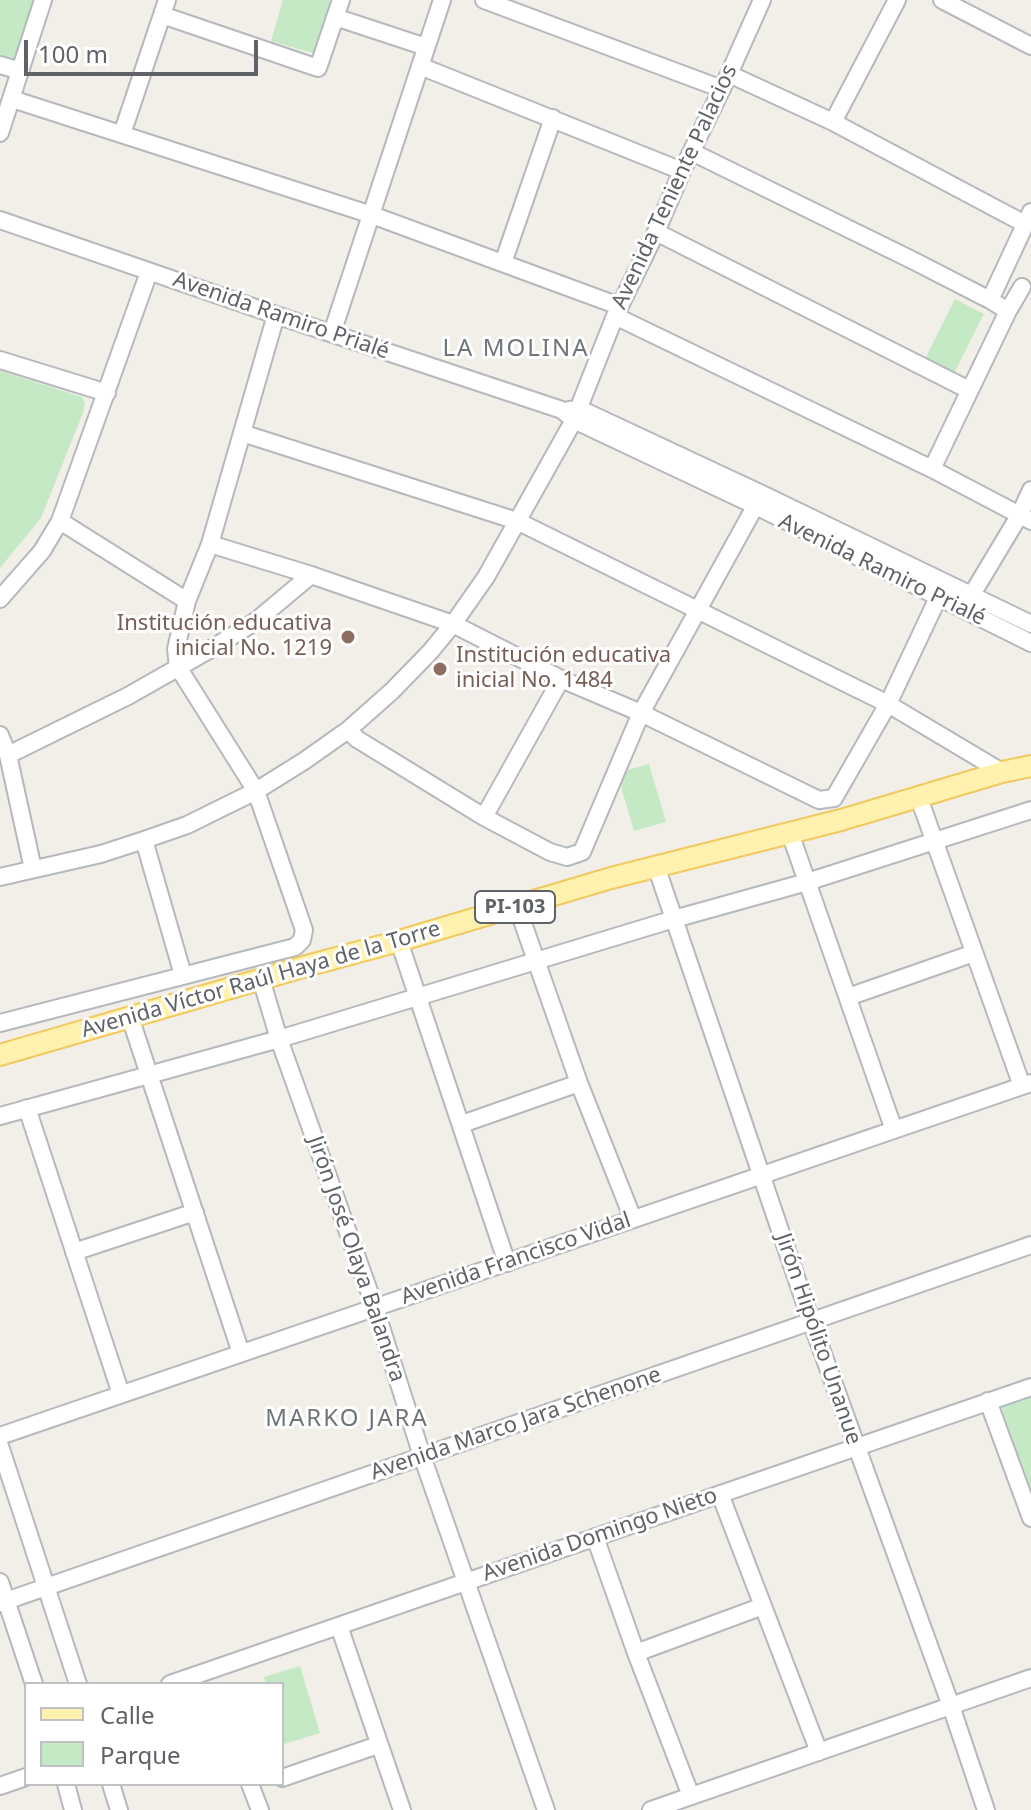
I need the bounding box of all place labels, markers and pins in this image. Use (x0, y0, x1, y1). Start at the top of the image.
place label: Institución educativa inicial No. 1219 (117, 611, 332, 662)
marker: Institución educativa inicial No. 1219 (339, 628, 357, 646)
place label: Institución educativa inicial No. 1484 (456, 643, 671, 694)
marker: Institución educativa inicial No. 1484 (431, 660, 449, 678)

